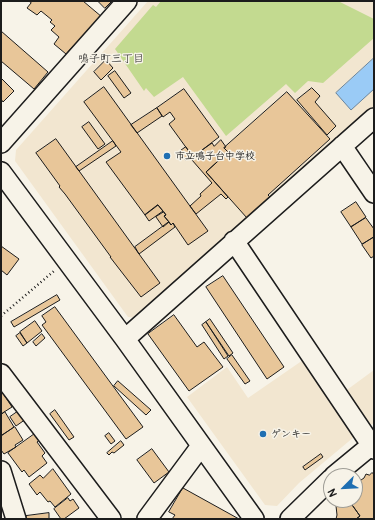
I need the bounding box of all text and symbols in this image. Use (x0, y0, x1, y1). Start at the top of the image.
district label: 鳴子町三丁目 (78, 52, 144, 66)
place label: 市立鳴子台中学校 (175, 150, 255, 162)
marker: 市立鳴子台中学校 (162, 151, 172, 161)
place label: ゲンキー (271, 428, 311, 440)
marker: ゲンキー (258, 429, 268, 439)
north arrow (323, 468, 363, 508)
text: N (325, 487, 340, 499)

